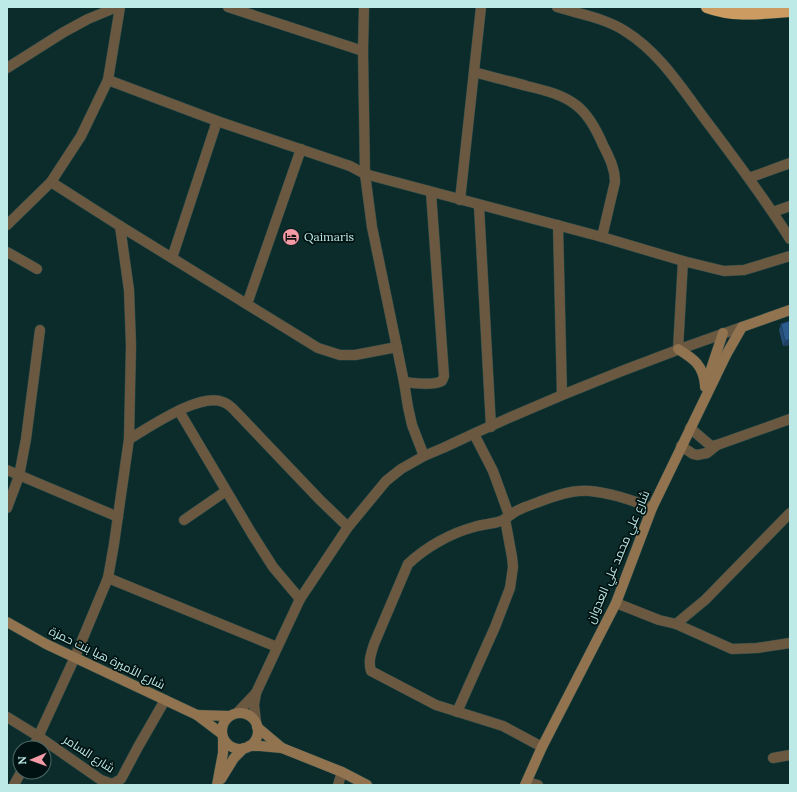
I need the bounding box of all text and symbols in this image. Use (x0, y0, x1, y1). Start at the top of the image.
hotel icon: Qaimaris (281, 227, 301, 247)
place label: Qaimaris (304, 229, 355, 244)
street label: شارع علي محمد علي العدوان (583, 488, 655, 627)
street label: شارع الأميرة هيا بنت حمزة (46, 623, 168, 693)
street label: شارع السامر (59, 731, 118, 777)
north arrow (12, 740, 52, 780)
text: N (15, 755, 29, 765)

